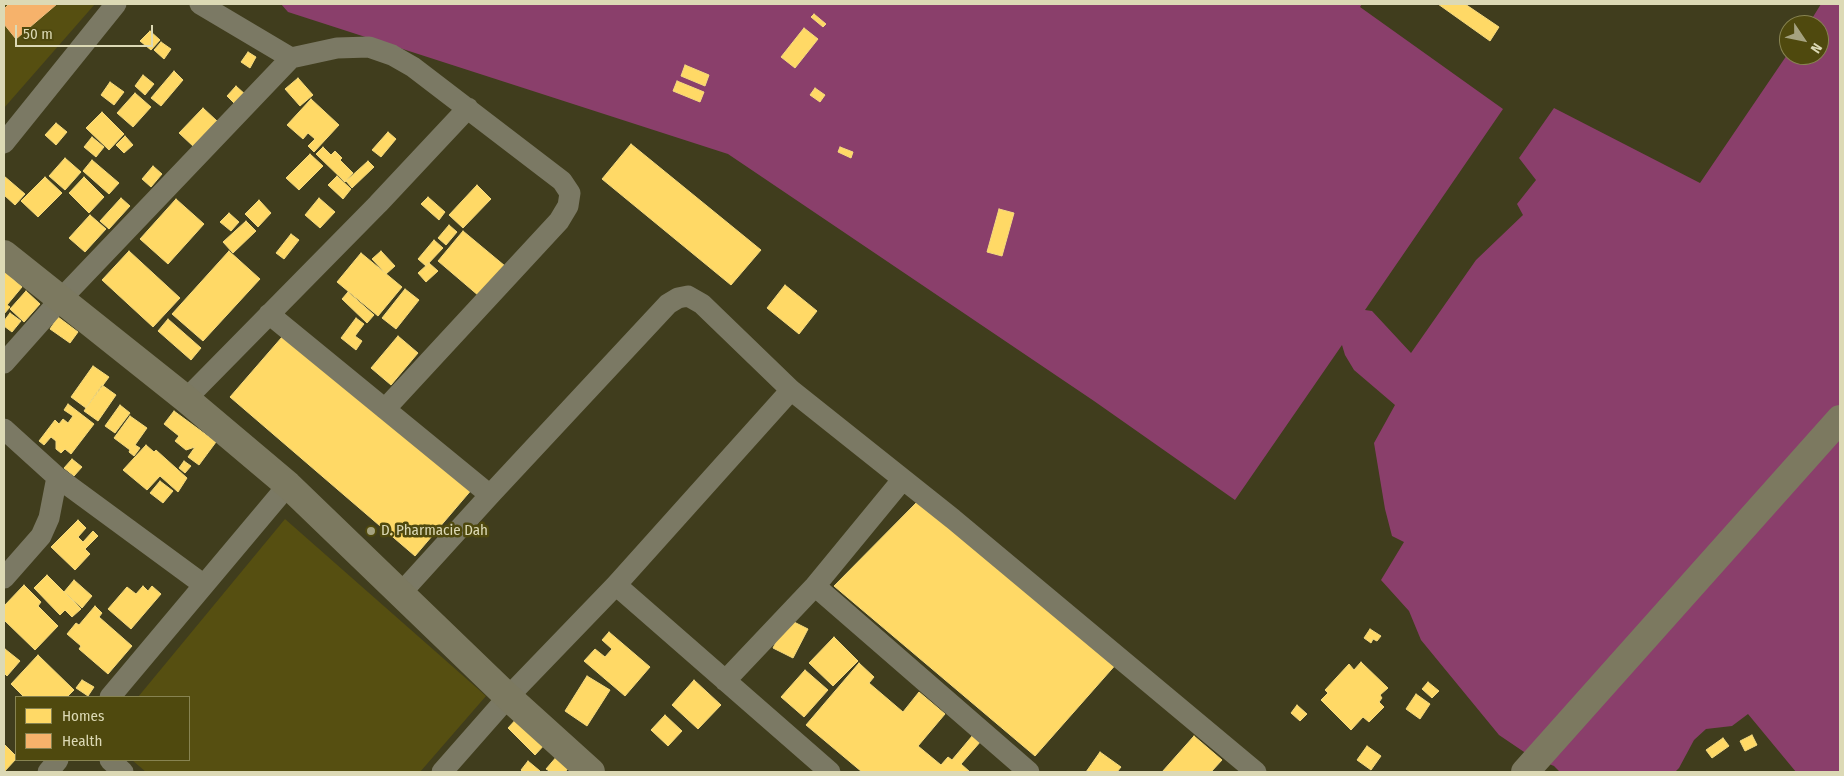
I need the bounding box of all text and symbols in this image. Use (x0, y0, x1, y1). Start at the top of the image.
scale bar (18, 15, 155, 47)
north arrow (1779, 15, 1829, 65)
text: 50 m (23, 25, 53, 43)
text: N (1807, 40, 1825, 56)
place label: D. Pharmacie Dah (381, 522, 488, 540)
marker: D. Pharmacie Dah (365, 525, 377, 537)
legend (15, 696, 190, 761)
text: Homes (62, 707, 104, 725)
text: Health (62, 732, 102, 750)

